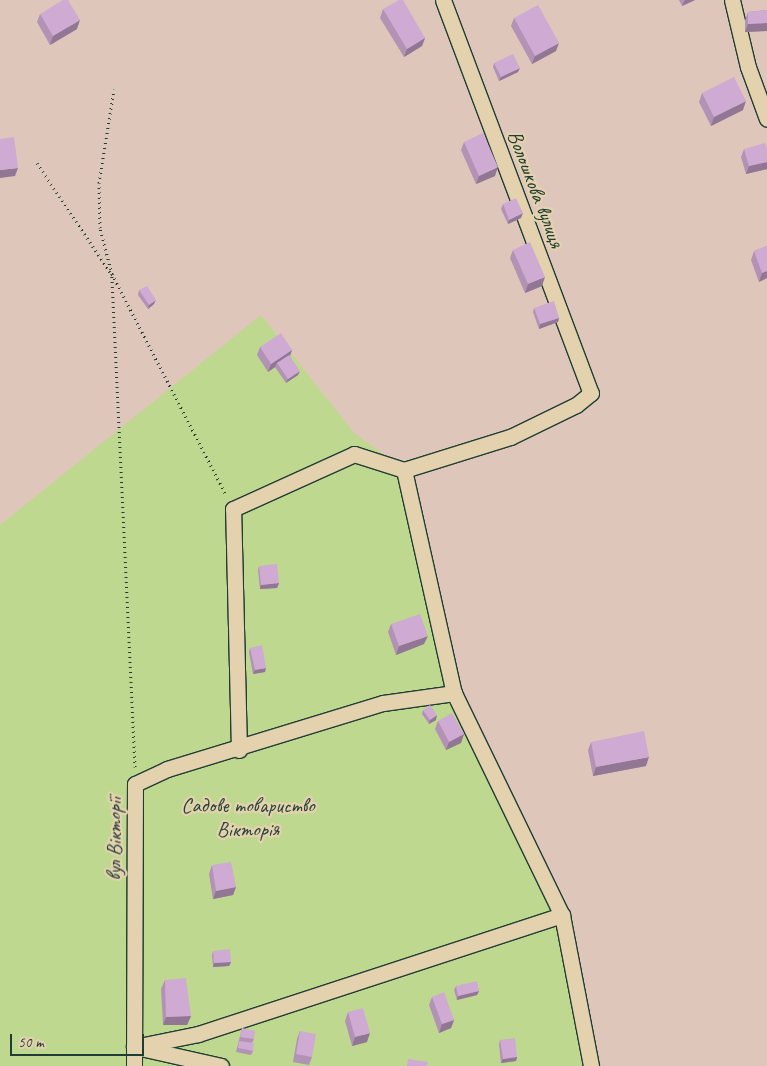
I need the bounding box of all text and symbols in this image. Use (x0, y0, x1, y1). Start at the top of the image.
street label: Волошкова вулиця (502, 126, 570, 252)
park label: Садове товариство Вікторія (181, 792, 315, 842)
street label: вул Вікторії (101, 797, 127, 881)
scale bar (12, 1024, 146, 1056)
text: 50 m (18, 1033, 44, 1052)

